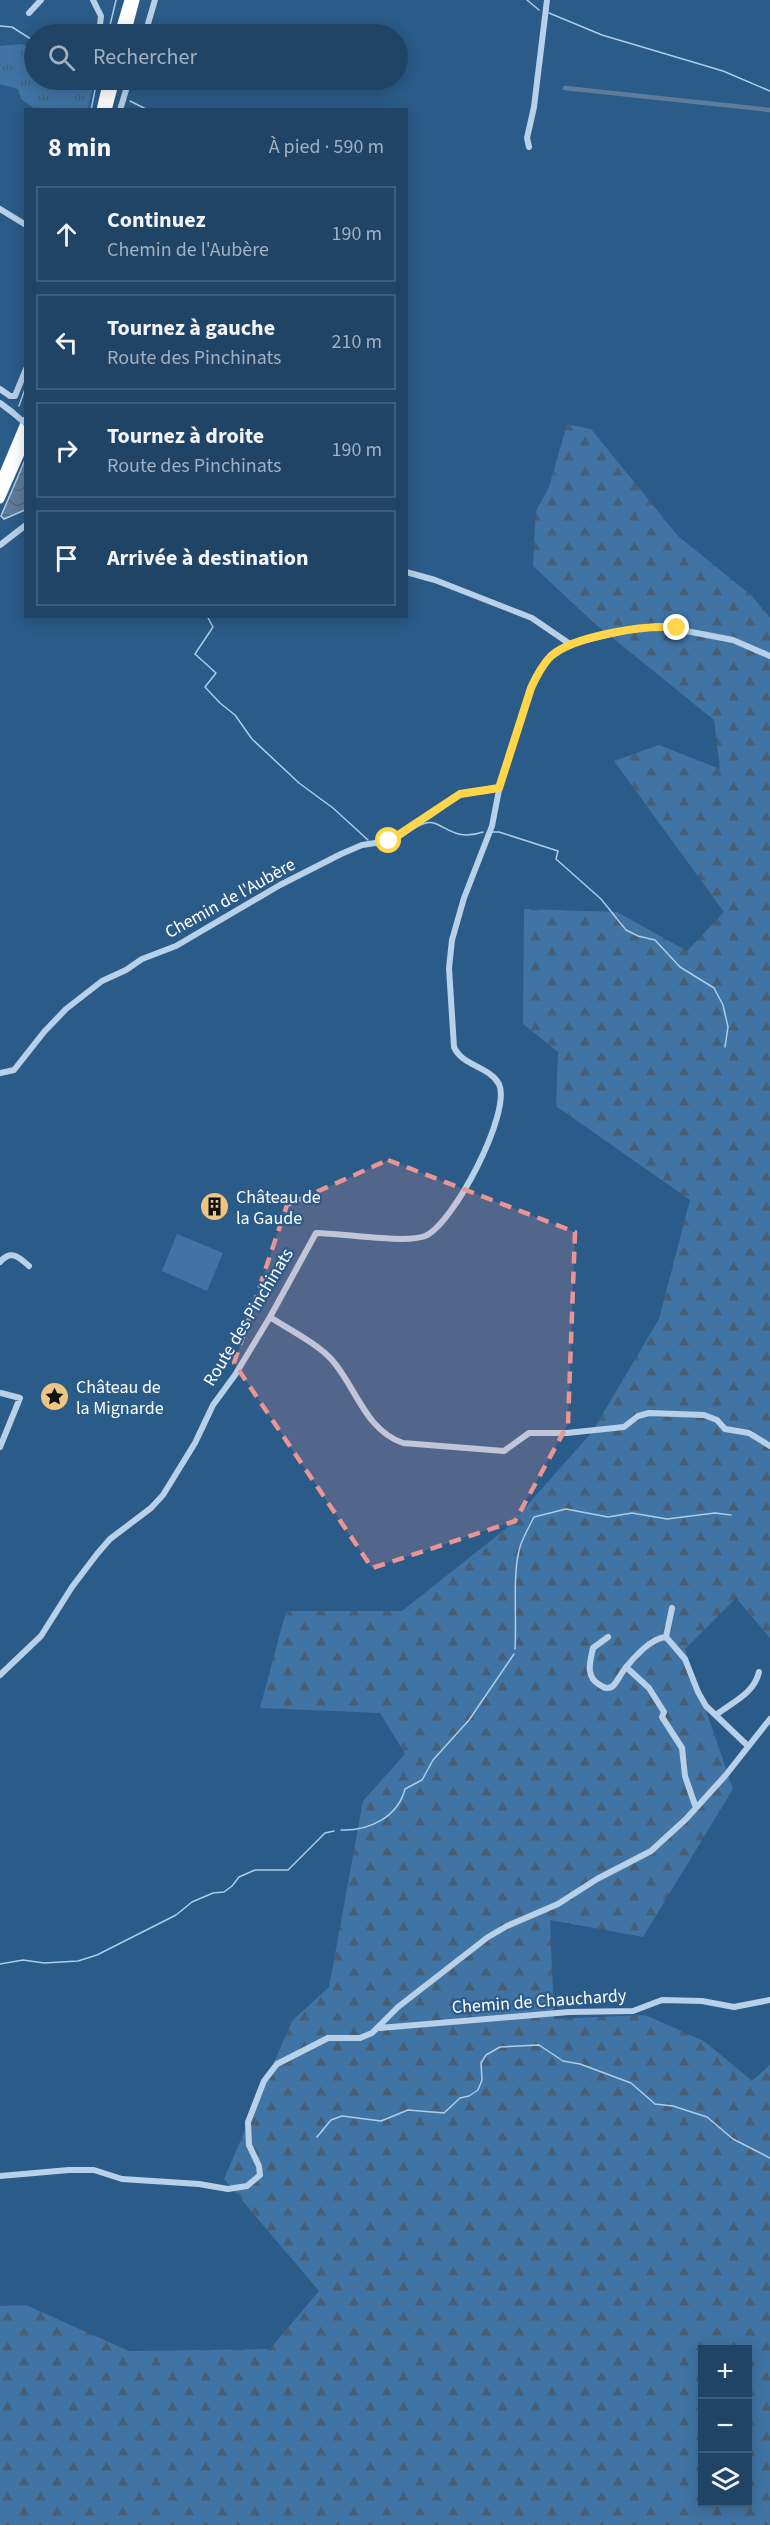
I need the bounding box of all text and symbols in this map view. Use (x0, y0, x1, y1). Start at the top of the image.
search box (24, 24, 408, 90)
icon: search (45, 41, 78, 74)
text: Rechercher (93, 41, 197, 73)
text: 8 min (48, 129, 111, 166)
text: À pied · 590 m (269, 133, 384, 161)
text: Continuez (107, 204, 206, 236)
icon: ahead (50, 218, 83, 251)
text: 190 m (332, 220, 382, 248)
text: Chemin de l'Aubère (107, 236, 269, 264)
text: Tournez à gauche (107, 312, 275, 344)
icon: left (50, 326, 83, 359)
text: 210 m (332, 328, 382, 356)
text: Route des Pinchinats (107, 344, 282, 372)
text: Tournez à droite (107, 420, 264, 452)
icon: right (50, 434, 83, 467)
text: 190 m (332, 436, 382, 464)
text: Route des Pinchinats (107, 452, 282, 480)
icon: arrive (50, 542, 83, 575)
text: Arrivée à destination (107, 542, 309, 574)
route end (663, 614, 689, 640)
route start (375, 827, 401, 853)
street label: Chemin de l'Aubère (160, 852, 300, 945)
place label: Château de la Gaude (236, 1185, 321, 1231)
building icon: Château de la Gaude (199, 1191, 231, 1223)
street label: Route des Pinchinats (197, 1244, 300, 1391)
place label: Château de la Mignarde (76, 1375, 164, 1421)
place icon: Château de la Mignarde (39, 1381, 71, 1413)
street label: Chemin de Chauchardy (451, 1983, 628, 2020)
map controls (698, 2345, 752, 2507)
button: + (698, 2345, 752, 2399)
button: − (698, 2399, 752, 2453)
button: layers (698, 2453, 752, 2507)

